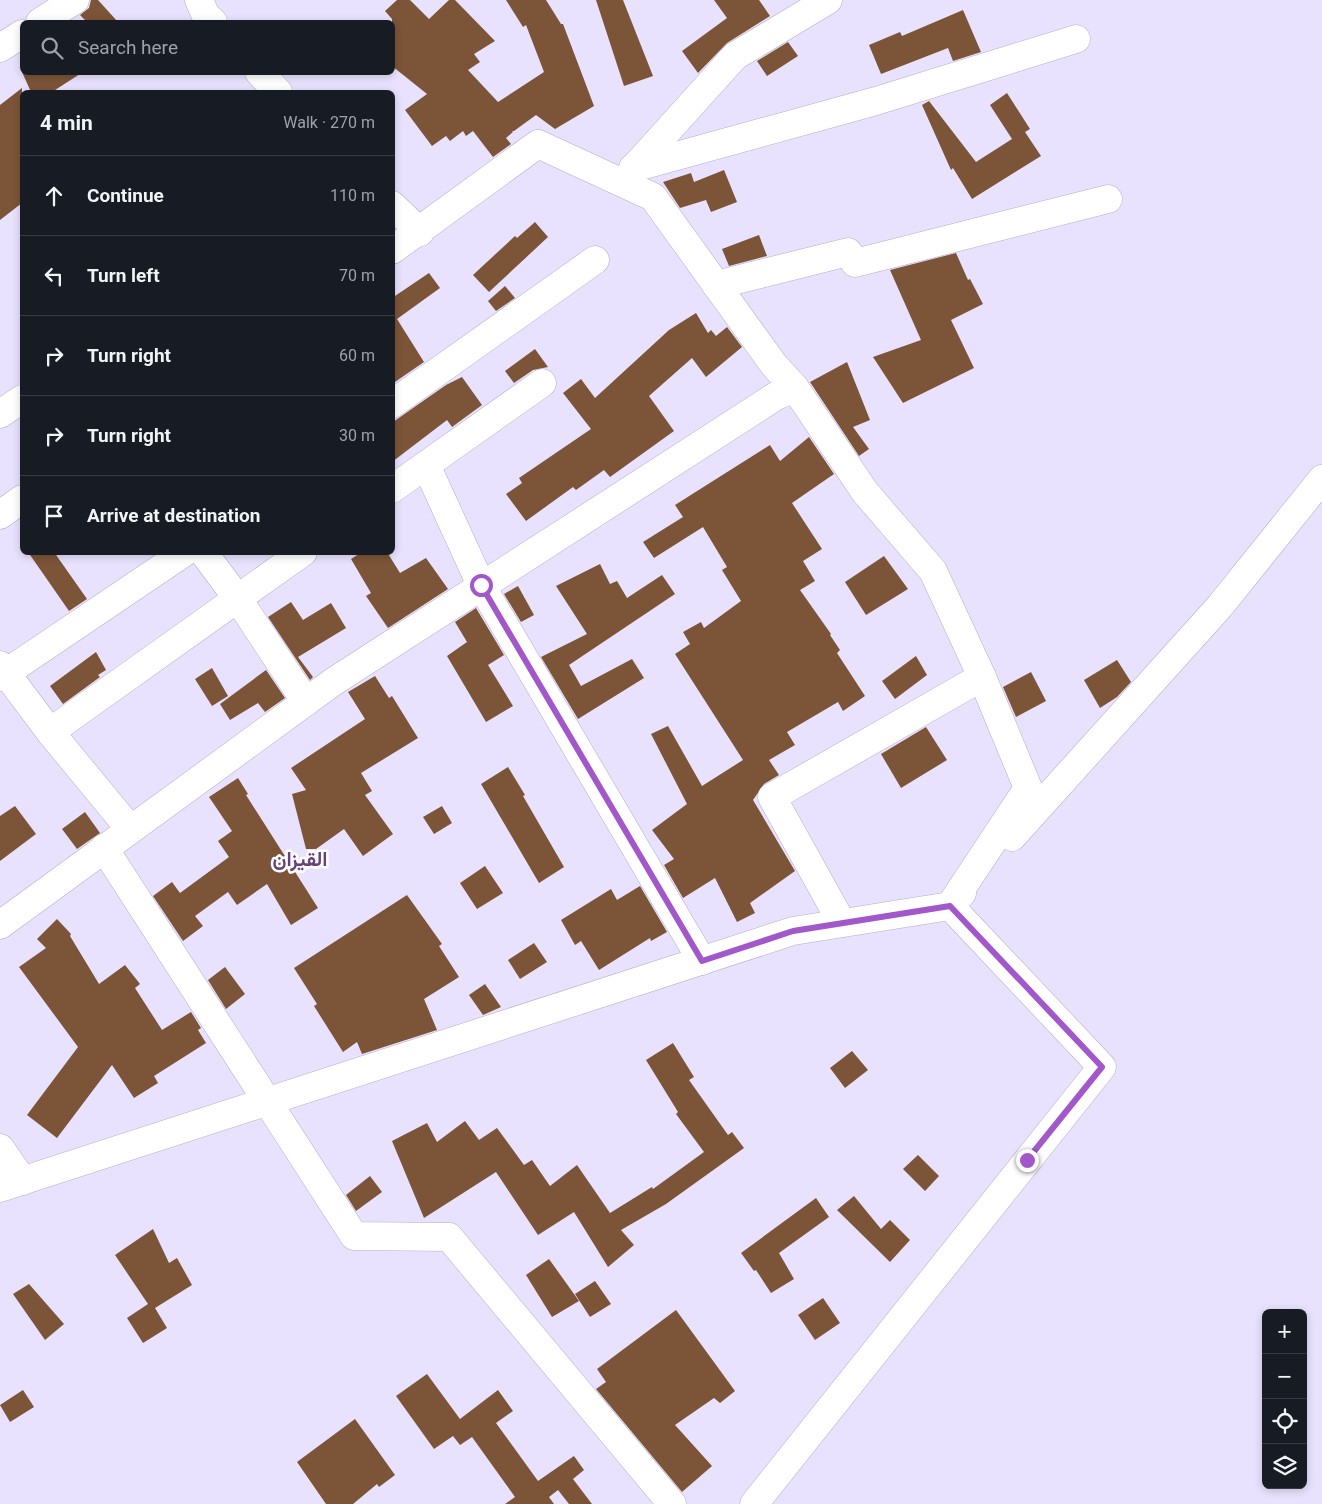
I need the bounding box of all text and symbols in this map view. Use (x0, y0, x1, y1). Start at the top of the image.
search box (20, 20, 395, 75)
icon: search (38, 34, 66, 62)
text: Search here (78, 36, 178, 59)
text: 4 min (40, 111, 93, 135)
text: Walk · 270 m (283, 113, 375, 132)
icon: ahead (40, 182, 68, 210)
text: Continue (87, 184, 164, 207)
text: 110 m (330, 186, 375, 205)
icon: left (40, 262, 68, 290)
text: Turn left (87, 264, 160, 287)
text: 70 m (339, 266, 375, 285)
icon: right (40, 342, 68, 370)
text: Turn right (87, 344, 171, 367)
text: 60 m (339, 346, 375, 365)
icon: right (40, 422, 68, 450)
text: Turn right (87, 424, 171, 447)
text: 30 m (339, 426, 375, 445)
icon: arrive (40, 502, 68, 530)
text: Arrive at destination (87, 504, 260, 527)
route start (470, 574, 493, 597)
district label: القيزان (273, 847, 327, 872)
route end (1016, 1149, 1039, 1172)
map controls (1262, 1309, 1307, 1489)
button: + (1262, 1309, 1307, 1354)
button: − (1262, 1354, 1307, 1399)
button: locate (1262, 1399, 1307, 1444)
button: layers (1262, 1444, 1307, 1489)

